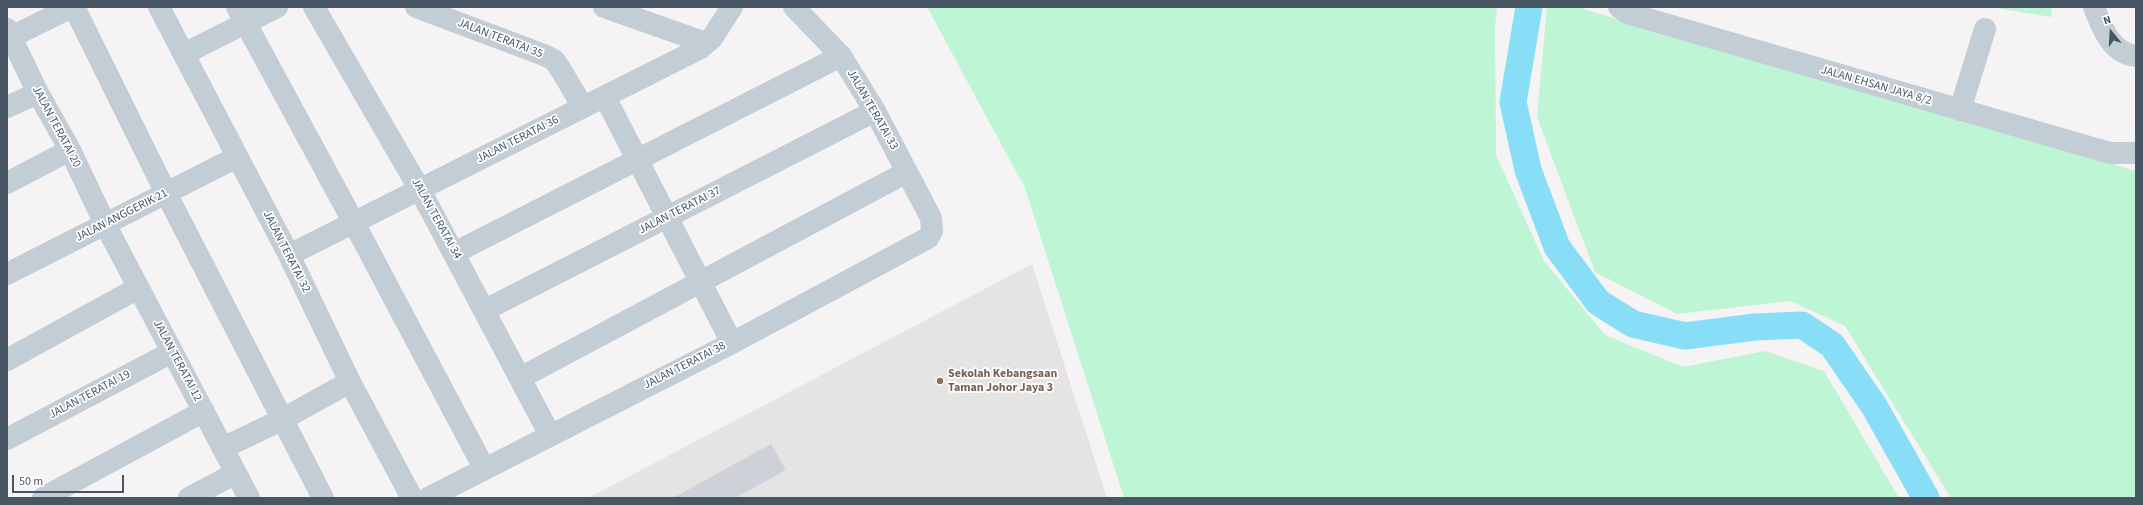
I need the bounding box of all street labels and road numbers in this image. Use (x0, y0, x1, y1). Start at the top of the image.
street label: JALAN TERATAI 35 (455, 16, 545, 62)
street label: JALAN EHSAN JAYA 8/2 (1819, 63, 1933, 109)
street label: JALAN TERATAI 33 (843, 67, 901, 153)
street label: JALAN TERATAI 20 (28, 84, 84, 170)
street label: JALAN TERATAI 36 (475, 113, 561, 167)
street label: JALAN TERATAI 34 (408, 176, 464, 262)
street label: JALAN TERATAI 37 (637, 184, 723, 238)
street label: JALAN ANGGERIK 21 (74, 187, 170, 245)
street label: JALAN TERATAI 32 (259, 209, 313, 295)
street label: JALAN TERATAI 12 (149, 318, 205, 404)
street label: JALAN TERATAI 38 (642, 339, 728, 393)
street label: JALAN TERATAI 19 (47, 367, 133, 423)

